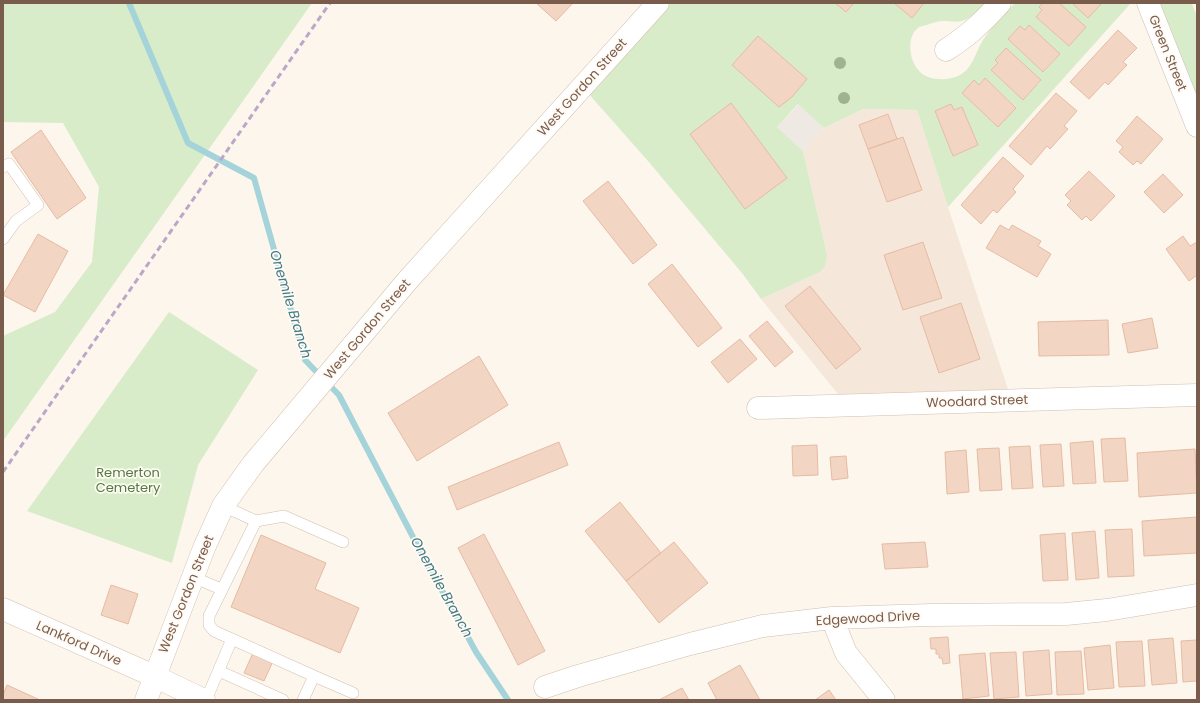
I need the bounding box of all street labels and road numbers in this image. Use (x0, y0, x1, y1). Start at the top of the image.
street label: Green Street (1144, 12, 1192, 94)
street label: West Gordon Street (533, 34, 631, 140)
street label: West Gordon Street (319, 274, 415, 383)
street label: Woodard Street (926, 390, 1029, 412)
street label: West Gordon Street (154, 532, 219, 656)
street label: Edgewood Drive (815, 606, 921, 630)
street label: Lankford Drive (33, 616, 125, 670)

